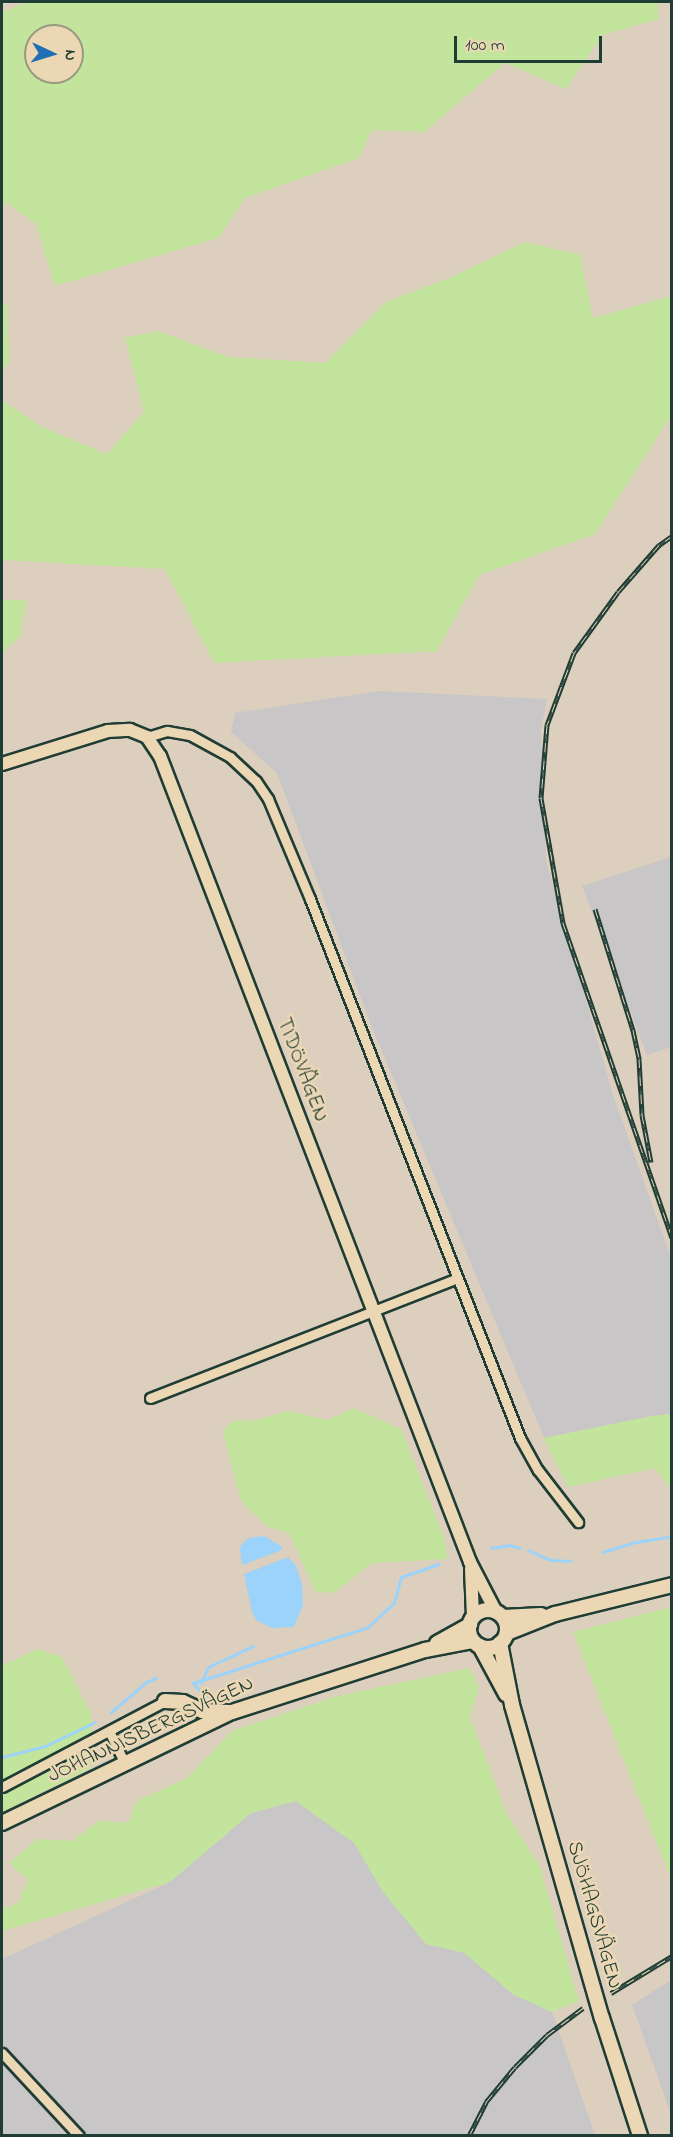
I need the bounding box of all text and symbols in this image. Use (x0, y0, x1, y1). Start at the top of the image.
north arrow (24, 24, 84, 84)
scale bar (457, 24, 606, 62)
text: 100 m (465, 33, 505, 59)
text: N (58, 49, 82, 61)
street label: TIDÖVÄGEN (271, 1015, 333, 1125)
street label: JOHANNISBERGSVÄGEN (44, 1671, 258, 1789)
street label: SJÖHAGSVÄGEN (561, 1838, 627, 1992)

